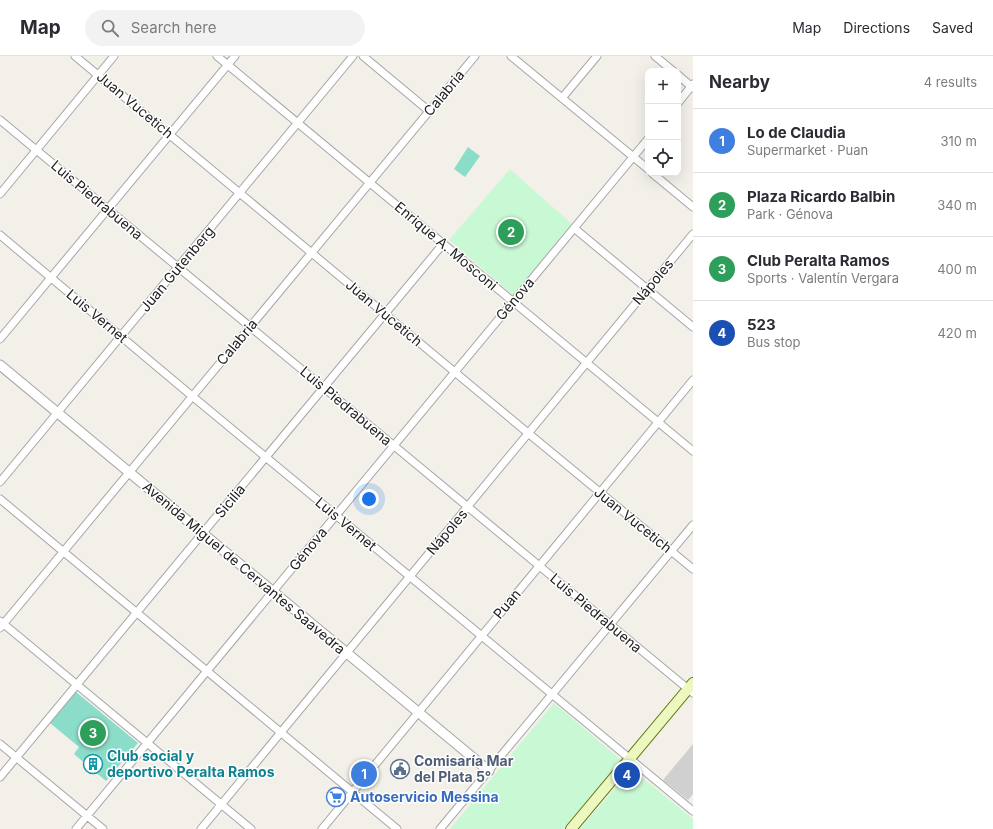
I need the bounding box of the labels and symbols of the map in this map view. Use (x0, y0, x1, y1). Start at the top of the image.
street label: Calabria (420, 66, 468, 119)
street label: Juan Vucetich (94, 68, 177, 142)
street label: Luis Piedrabuena (48, 156, 147, 243)
street label: Enrique A. Mosconi (392, 198, 501, 293)
pin: 2 (498, 217, 524, 247)
street label: Juan Gutenberg (136, 222, 217, 315)
street label: Nápoles (629, 255, 677, 308)
street label: Génova (492, 274, 537, 324)
street label: Juan Vucetich (343, 276, 426, 350)
street label: Luis Vernet (63, 285, 132, 346)
street label: Calabria (213, 315, 261, 368)
street label: Luis Piedrabuena (297, 362, 396, 449)
street label: Avenida Miguel de Cervantes Saavedra (140, 478, 349, 657)
street label: Sicilia (211, 481, 248, 521)
street label: Juan Vucetich (591, 483, 675, 556)
your location (359, 489, 379, 509)
street label: Luis Vernet (312, 493, 381, 554)
street label: Nápoles (423, 505, 471, 558)
street label: Génova (285, 524, 330, 574)
street label: Luis Piedrabuena (547, 569, 646, 656)
street label: Puan (489, 585, 524, 622)
pin: 3 (80, 718, 106, 748)
place label: Club social y deportivo Peralta Ramos (107, 747, 275, 780)
place label: Comisaría Mar del Plata 5° (414, 752, 514, 785)
building icon: Club social y deportivo Peralta Ramos (82, 753, 104, 775)
public building icon: Comisaría Mar del Plata 5° (389, 758, 411, 780)
pin: 1 (351, 759, 377, 789)
pin: 4 (614, 760, 640, 790)
supermarket icon: Autoservicio Messina (325, 786, 347, 808)
place label: Autoservicio Messina (350, 788, 499, 805)

